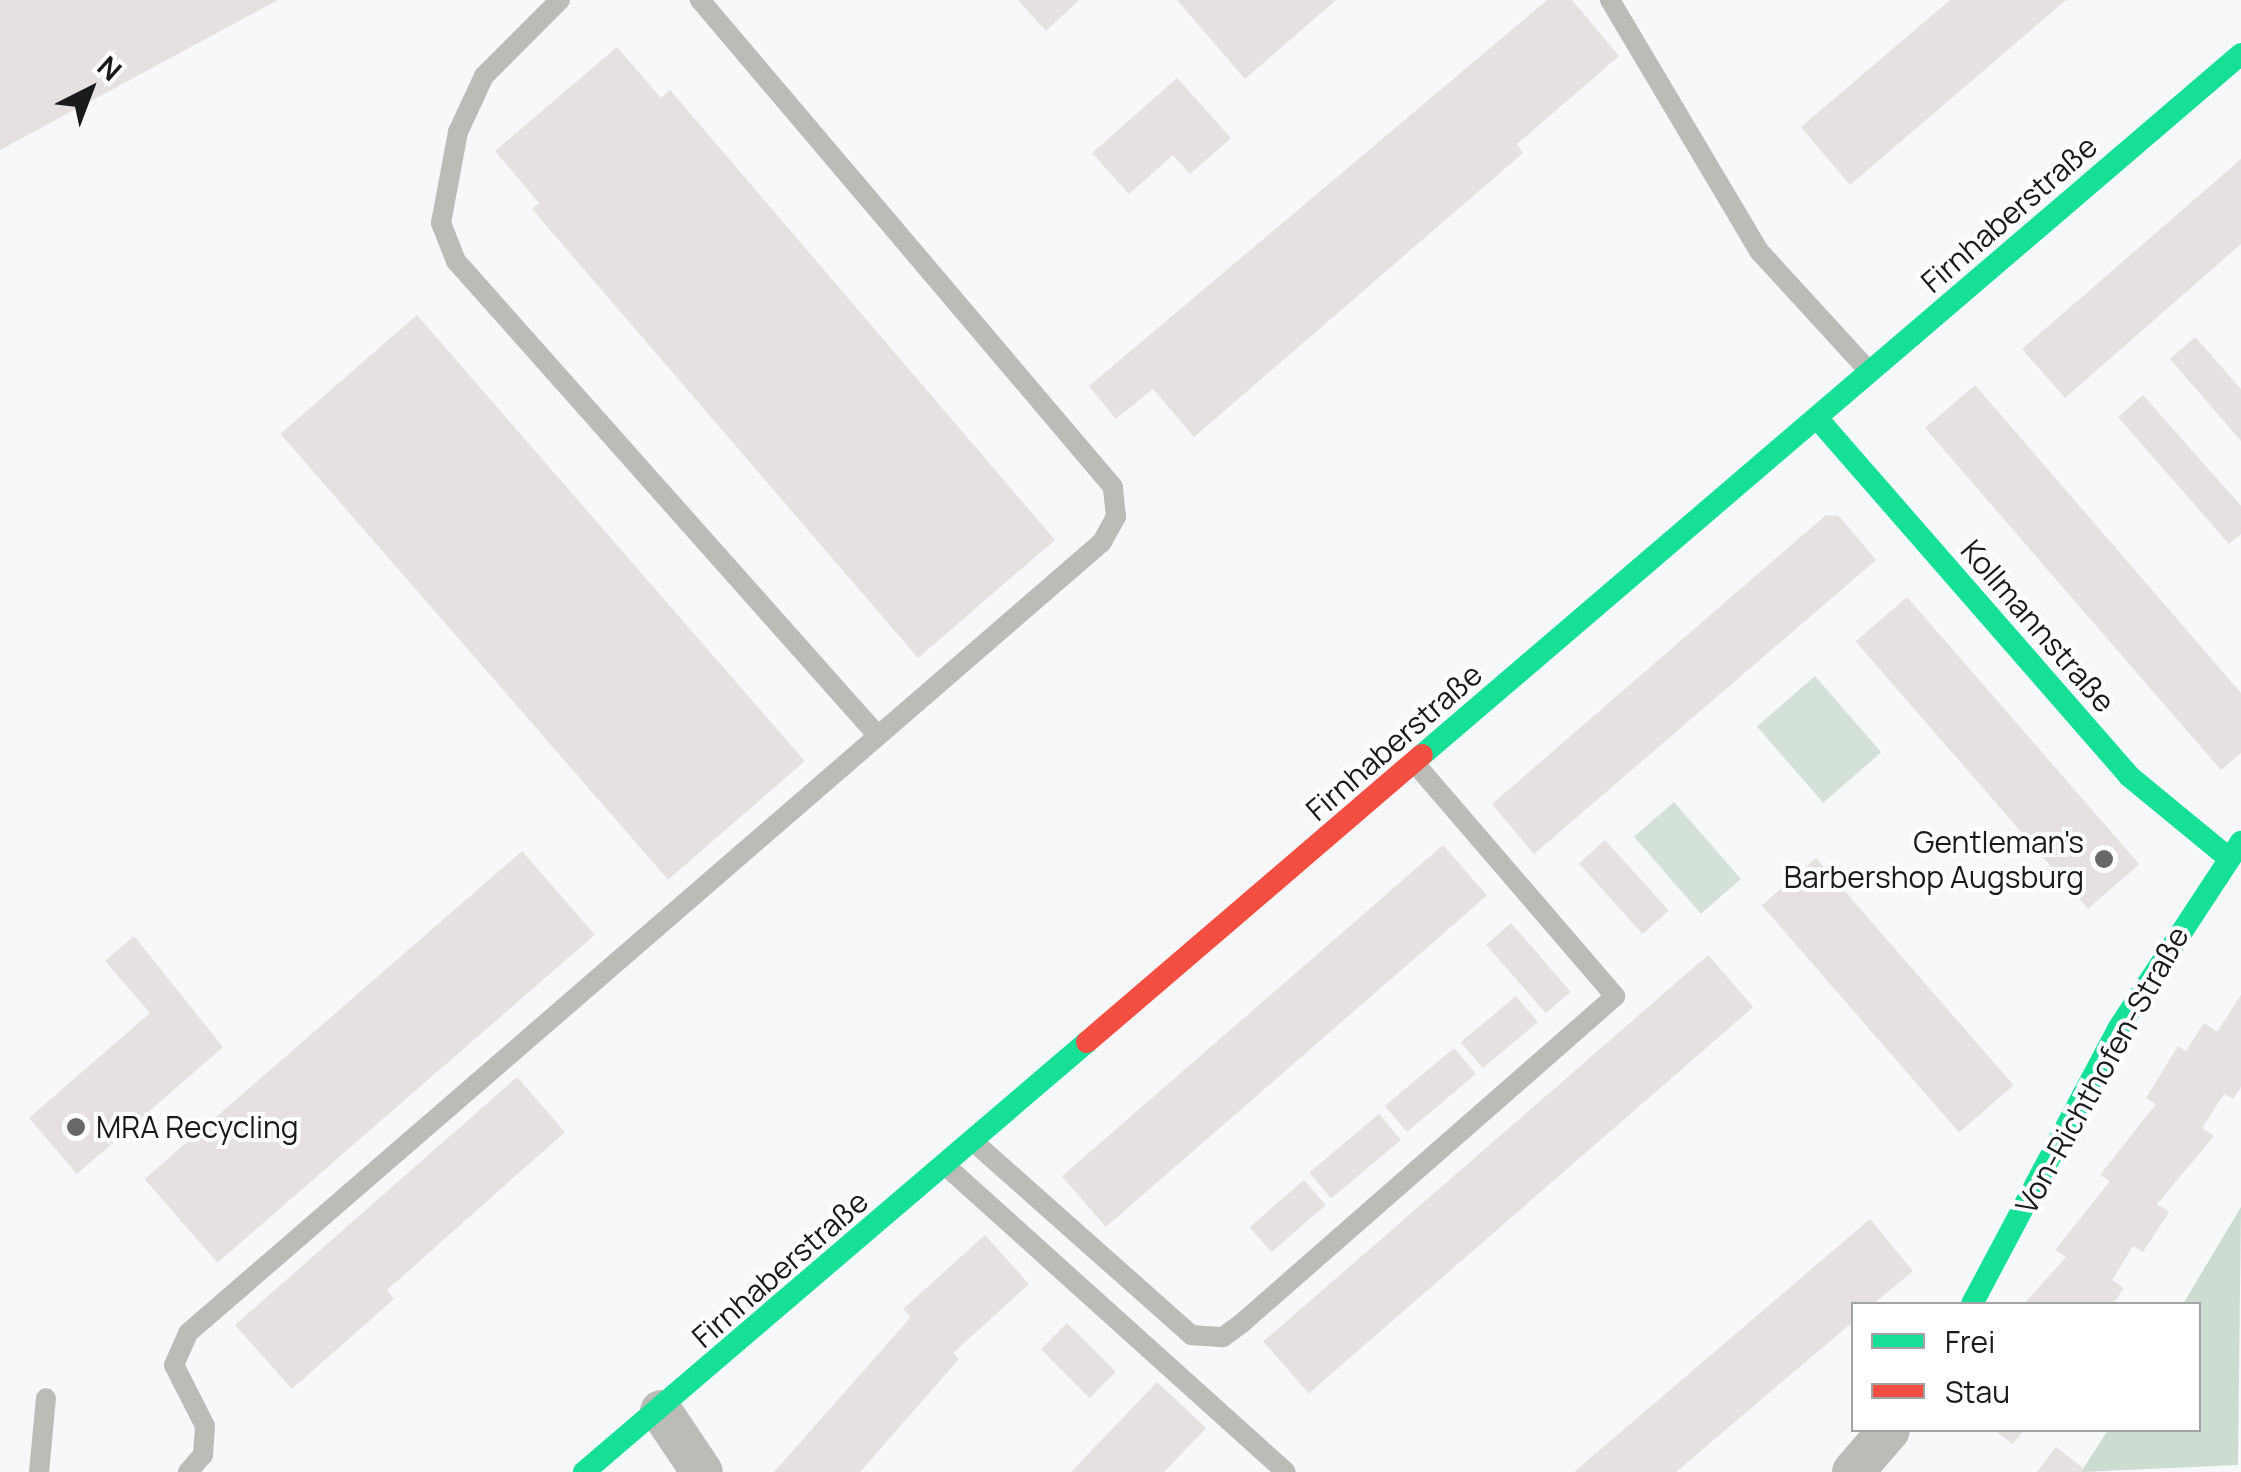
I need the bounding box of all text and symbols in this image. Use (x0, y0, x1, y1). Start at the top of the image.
north arrow (40, 40, 140, 140)
text: N (90, 47, 130, 89)
street label: Firnhaberstraße (1914, 128, 2104, 300)
street label: Kollmannstraße (1953, 533, 2123, 719)
street label: Firnhaberstraße (1299, 656, 1489, 828)
place label: Gentleman's Barbershop Augsburg (1784, 824, 2084, 894)
marker: Gentleman's Barbershop Augsburg (2093, 848, 2115, 870)
street label: Von-Richthofen-Straße (2008, 920, 2196, 1220)
place label: MRA Recycling (96, 1109, 299, 1145)
marker: MRA Recycling (65, 1116, 87, 1138)
street label: Firnhaberstraße (685, 1183, 875, 1355)
legend (1851, 1302, 2201, 1432)
text: Frei (1945, 1321, 1995, 1362)
text: Stau (1945, 1371, 2010, 1412)

